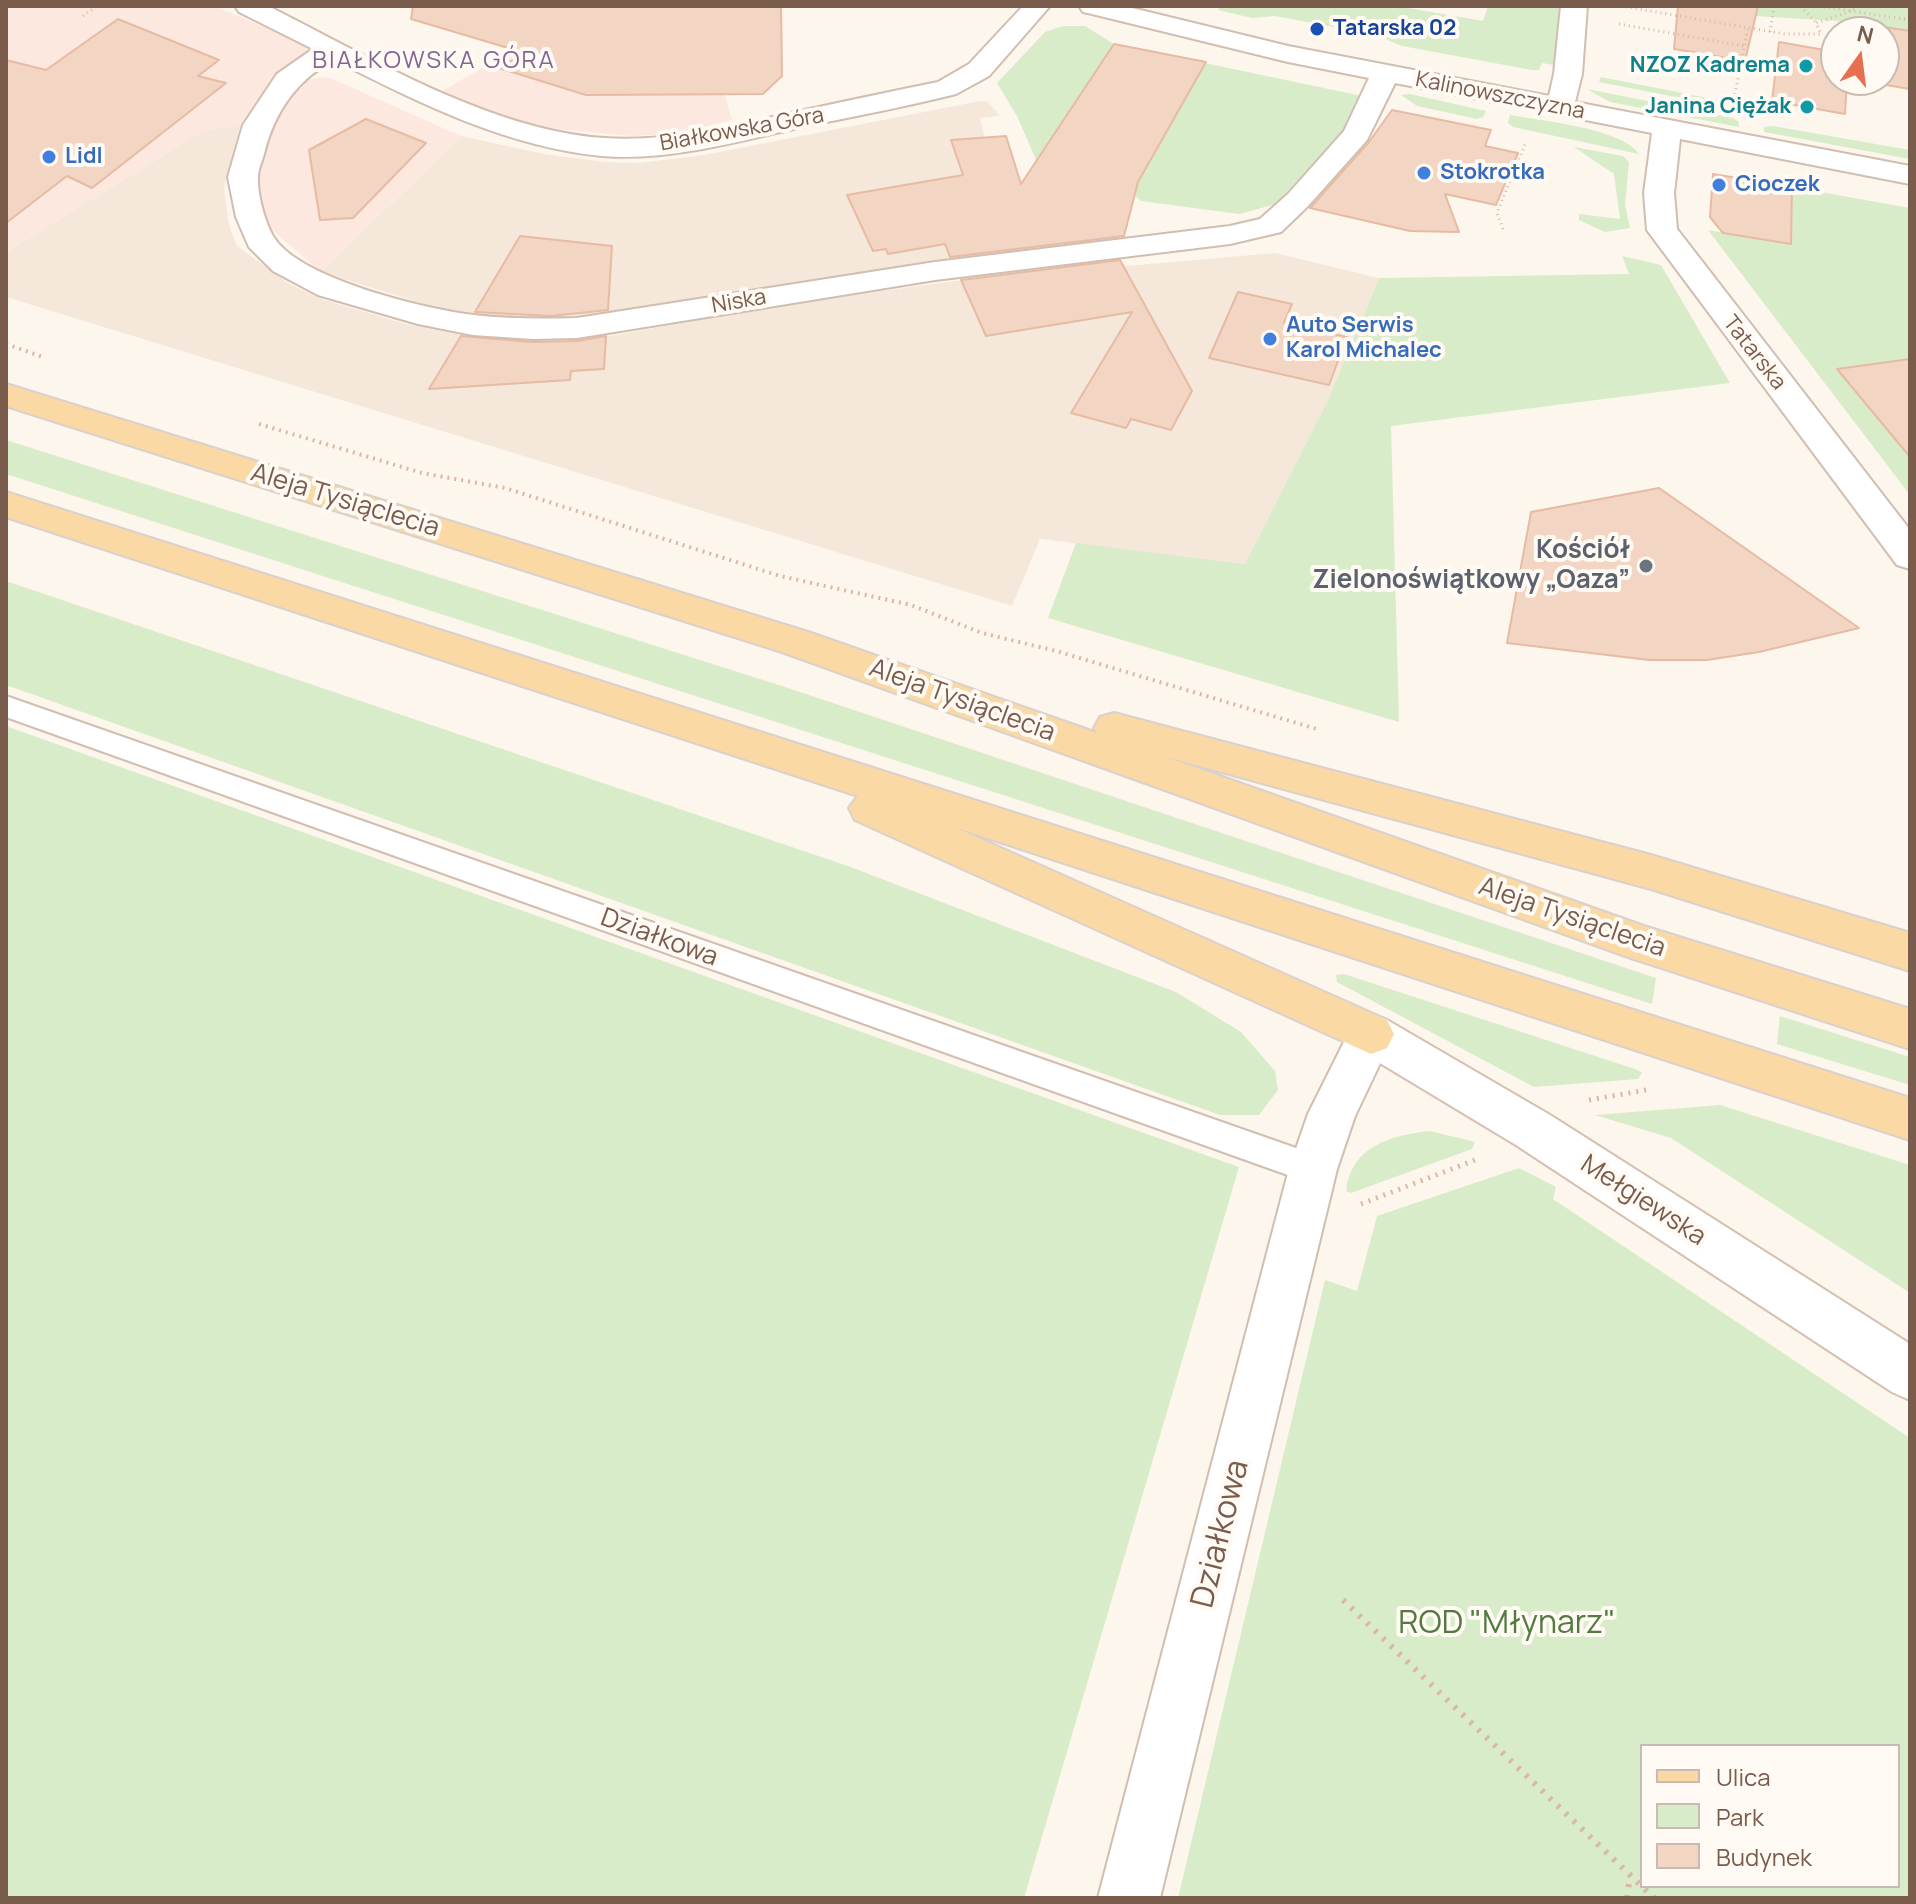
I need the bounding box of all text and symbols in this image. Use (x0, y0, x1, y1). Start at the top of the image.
place label: Tatarska 02 (1333, 16, 1456, 42)
north arrow (1820, 16, 1900, 96)
text: N (1854, 18, 1877, 51)
marker: Tatarska 02 (1308, 20, 1326, 38)
district label: BIAŁKOWSKA GÓRA (312, 47, 556, 75)
place label: NZOZ Kadrema (1630, 53, 1790, 79)
marker: NZOZ Kadrema (1797, 57, 1815, 75)
street label: Kalinowszczyzna (1413, 67, 1587, 125)
place label: Janina Ciężak (1645, 94, 1791, 120)
marker: Janina Ciężak (1798, 98, 1816, 116)
street label: Białkowska Góra (658, 103, 826, 157)
place label: Lidl (65, 144, 103, 170)
marker: Lidl (40, 148, 58, 166)
place label: Stokrotka (1440, 160, 1545, 186)
marker: Stokrotka (1415, 164, 1433, 182)
place label: Cioczek (1735, 172, 1820, 198)
marker: Cioczek (1710, 176, 1728, 194)
street label: Niska (710, 284, 768, 320)
street label: Tatarska (1717, 311, 1791, 395)
place label: Auto Serwis Karol Michalec (1286, 313, 1442, 364)
marker: Auto Serwis Karol Michalec (1261, 330, 1279, 348)
street label: Aleja Tysiąclecia (247, 458, 443, 544)
place label: Kościół Zielonoświątkowy „Oaza” (1312, 535, 1630, 596)
marker: Kościół Zielonoświątkowy „Oaza” (1637, 557, 1655, 575)
street label: Aleja Tysiąclecia (865, 653, 1059, 749)
street label: Aleja Tysiąclecia (1475, 871, 1669, 965)
street label: Działkowa (596, 902, 722, 974)
street label: Mełgiewska (1575, 1149, 1711, 1253)
street label: Działkowa (1184, 1456, 1258, 1612)
park label: ROD "Młynarz" (1398, 1605, 1616, 1643)
legend (1640, 1744, 1900, 1888)
text: Ulica (1716, 1760, 1771, 1793)
text: Park (1716, 1800, 1764, 1833)
text: Budynek (1716, 1840, 1812, 1873)

